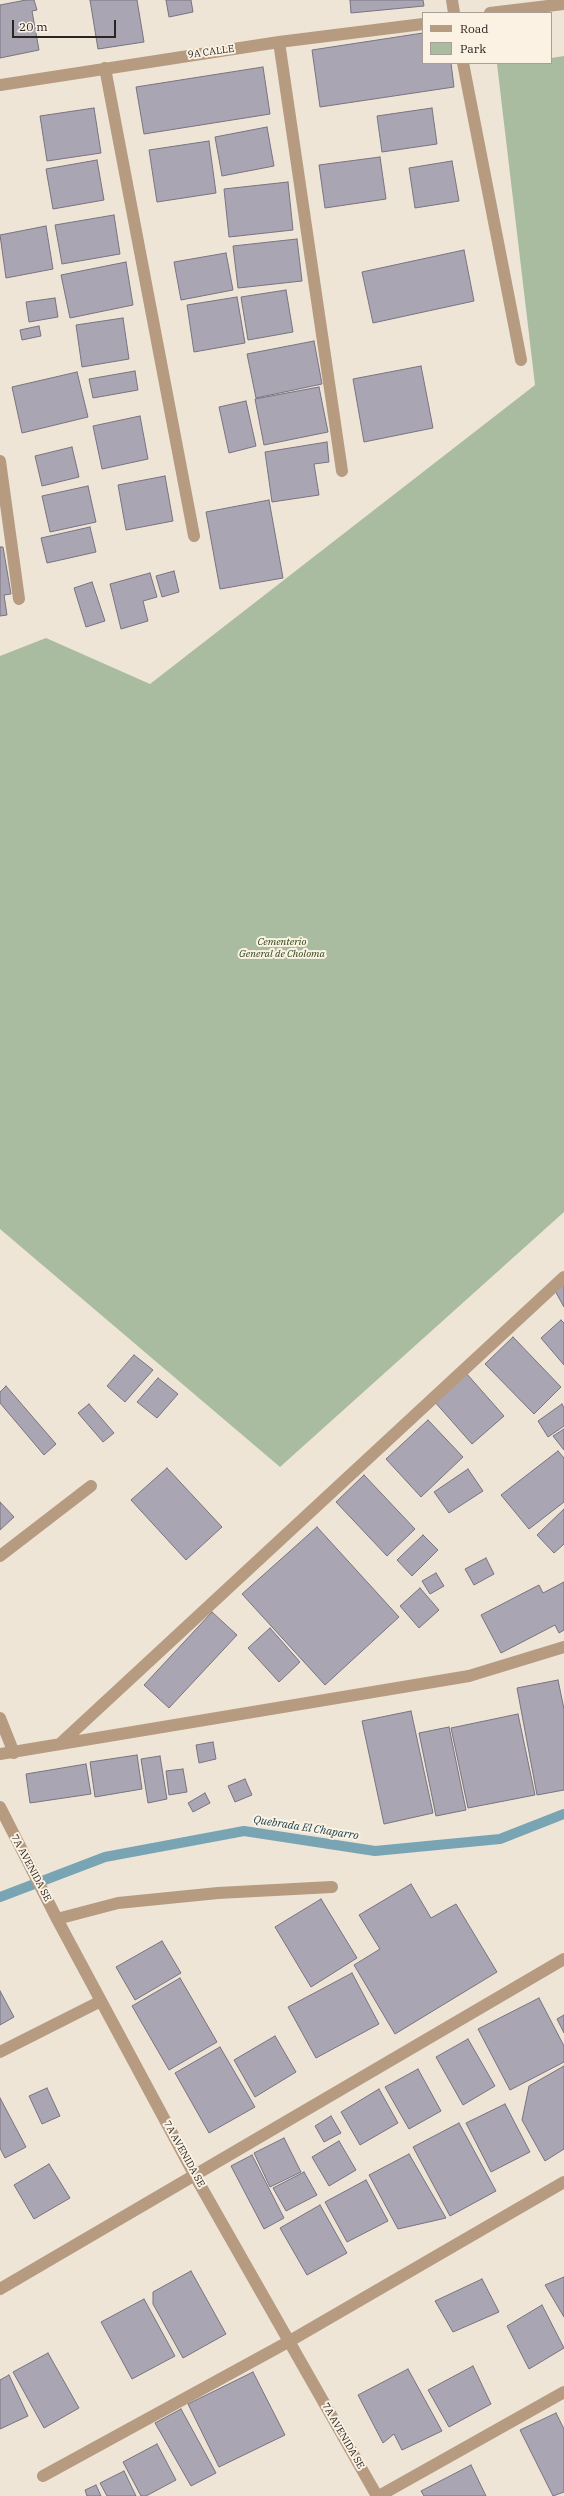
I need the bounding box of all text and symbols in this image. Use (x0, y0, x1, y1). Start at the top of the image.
scale bar (14, 12, 118, 38)
legend (422, 12, 552, 64)
text: 20 m (19, 19, 48, 34)
text: Road (460, 21, 489, 36)
text: Park (460, 41, 486, 56)
street label: 9A CALLE (187, 43, 235, 61)
park label: Cementerio General de Choloma (239, 936, 325, 960)
water label: Quebrada El Chaparro (252, 1813, 360, 1843)
street label: 7A AVENIDA SE (8, 1832, 54, 1904)
street label: 7A AVENIDA SE (161, 2119, 207, 2189)
street label: 7A AVENIDA SE (319, 2401, 367, 2471)

